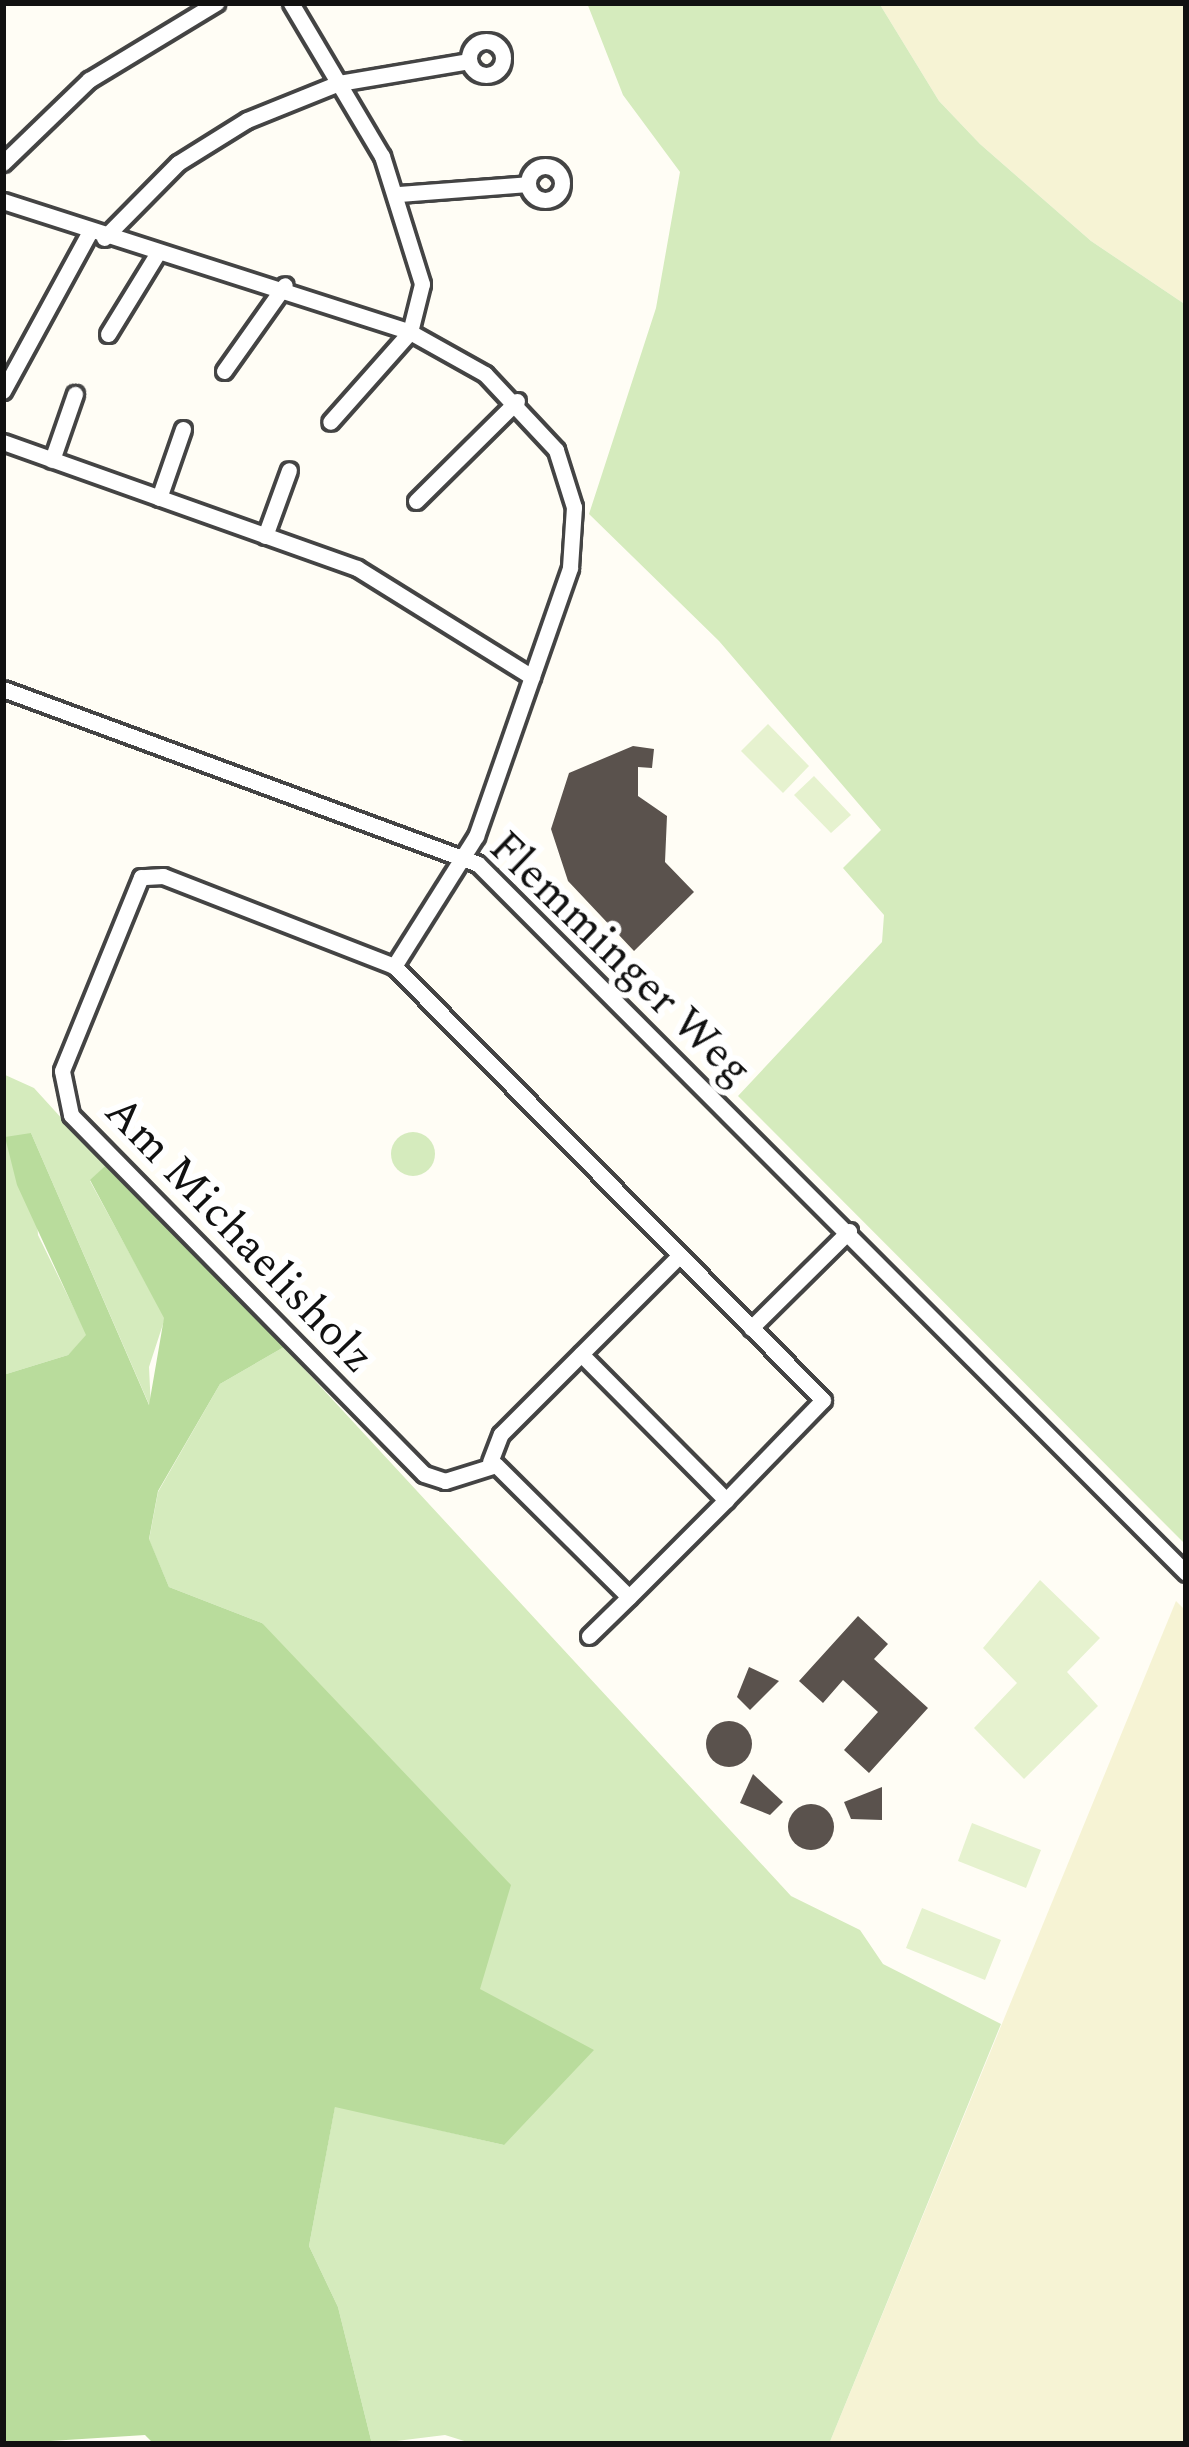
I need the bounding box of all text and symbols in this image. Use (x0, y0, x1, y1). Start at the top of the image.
street label: Flemminger Weg (478, 820, 762, 1098)
street label: Am Michaelisholz (93, 1085, 385, 1385)

